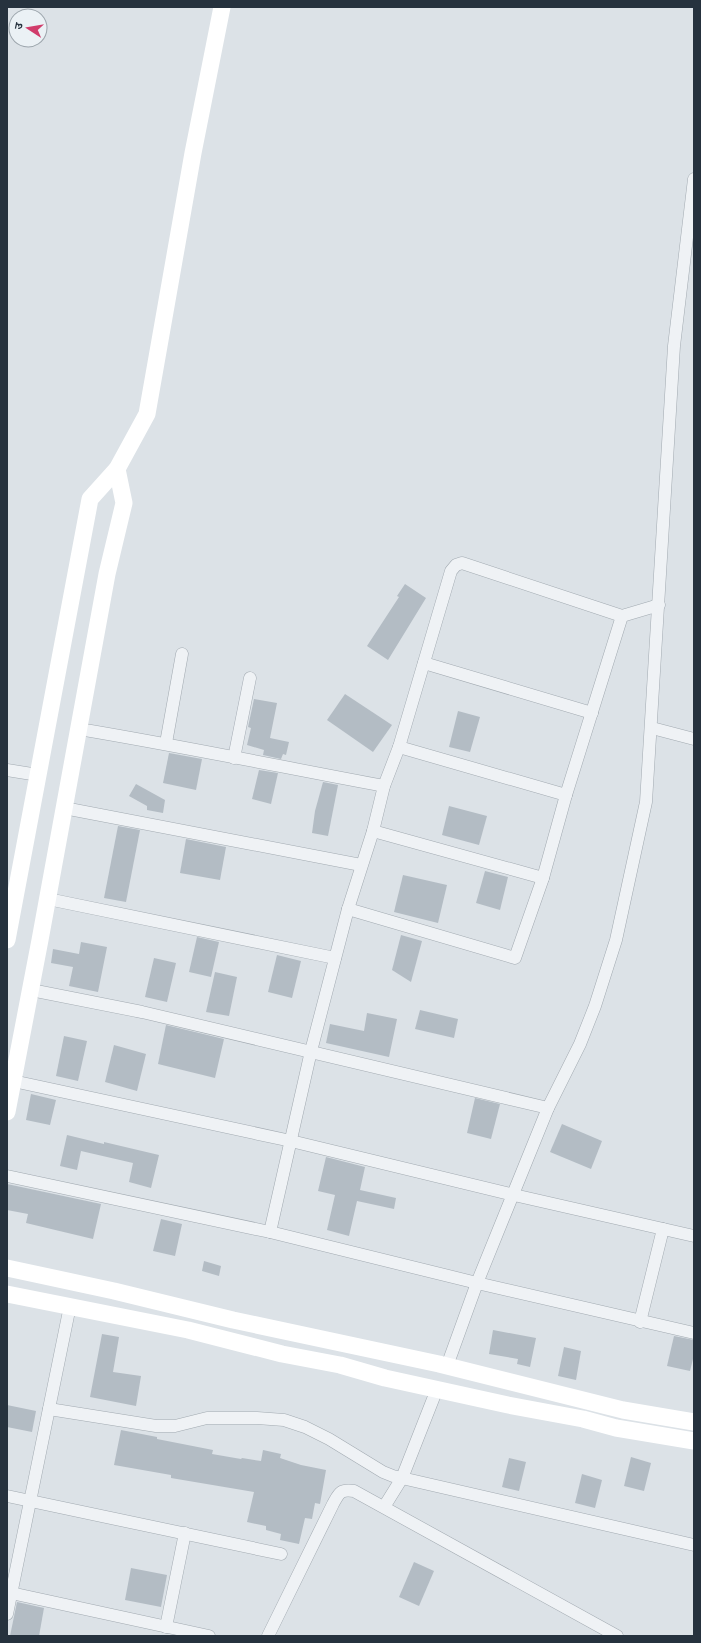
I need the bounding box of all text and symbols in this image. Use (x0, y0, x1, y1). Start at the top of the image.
north arrow (8, 8, 48, 48)
text: उ (11, 21, 26, 31)

